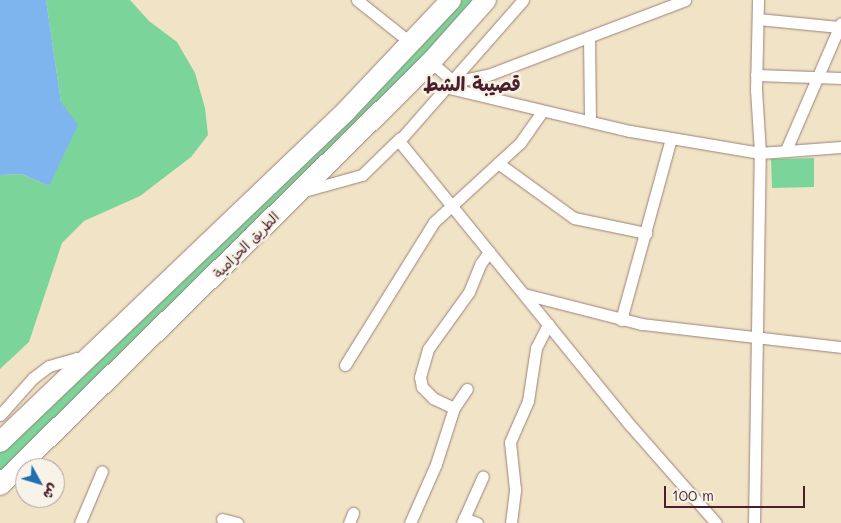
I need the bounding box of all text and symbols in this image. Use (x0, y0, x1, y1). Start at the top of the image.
district label: قصيبة الشط (423, 73, 521, 95)
street label: الطريق الحزامية (209, 208, 283, 282)
north arrow (15, 458, 65, 508)
scale bar (666, 476, 807, 508)
text: ش (39, 480, 63, 504)
text: 100 m (672, 485, 714, 505)

